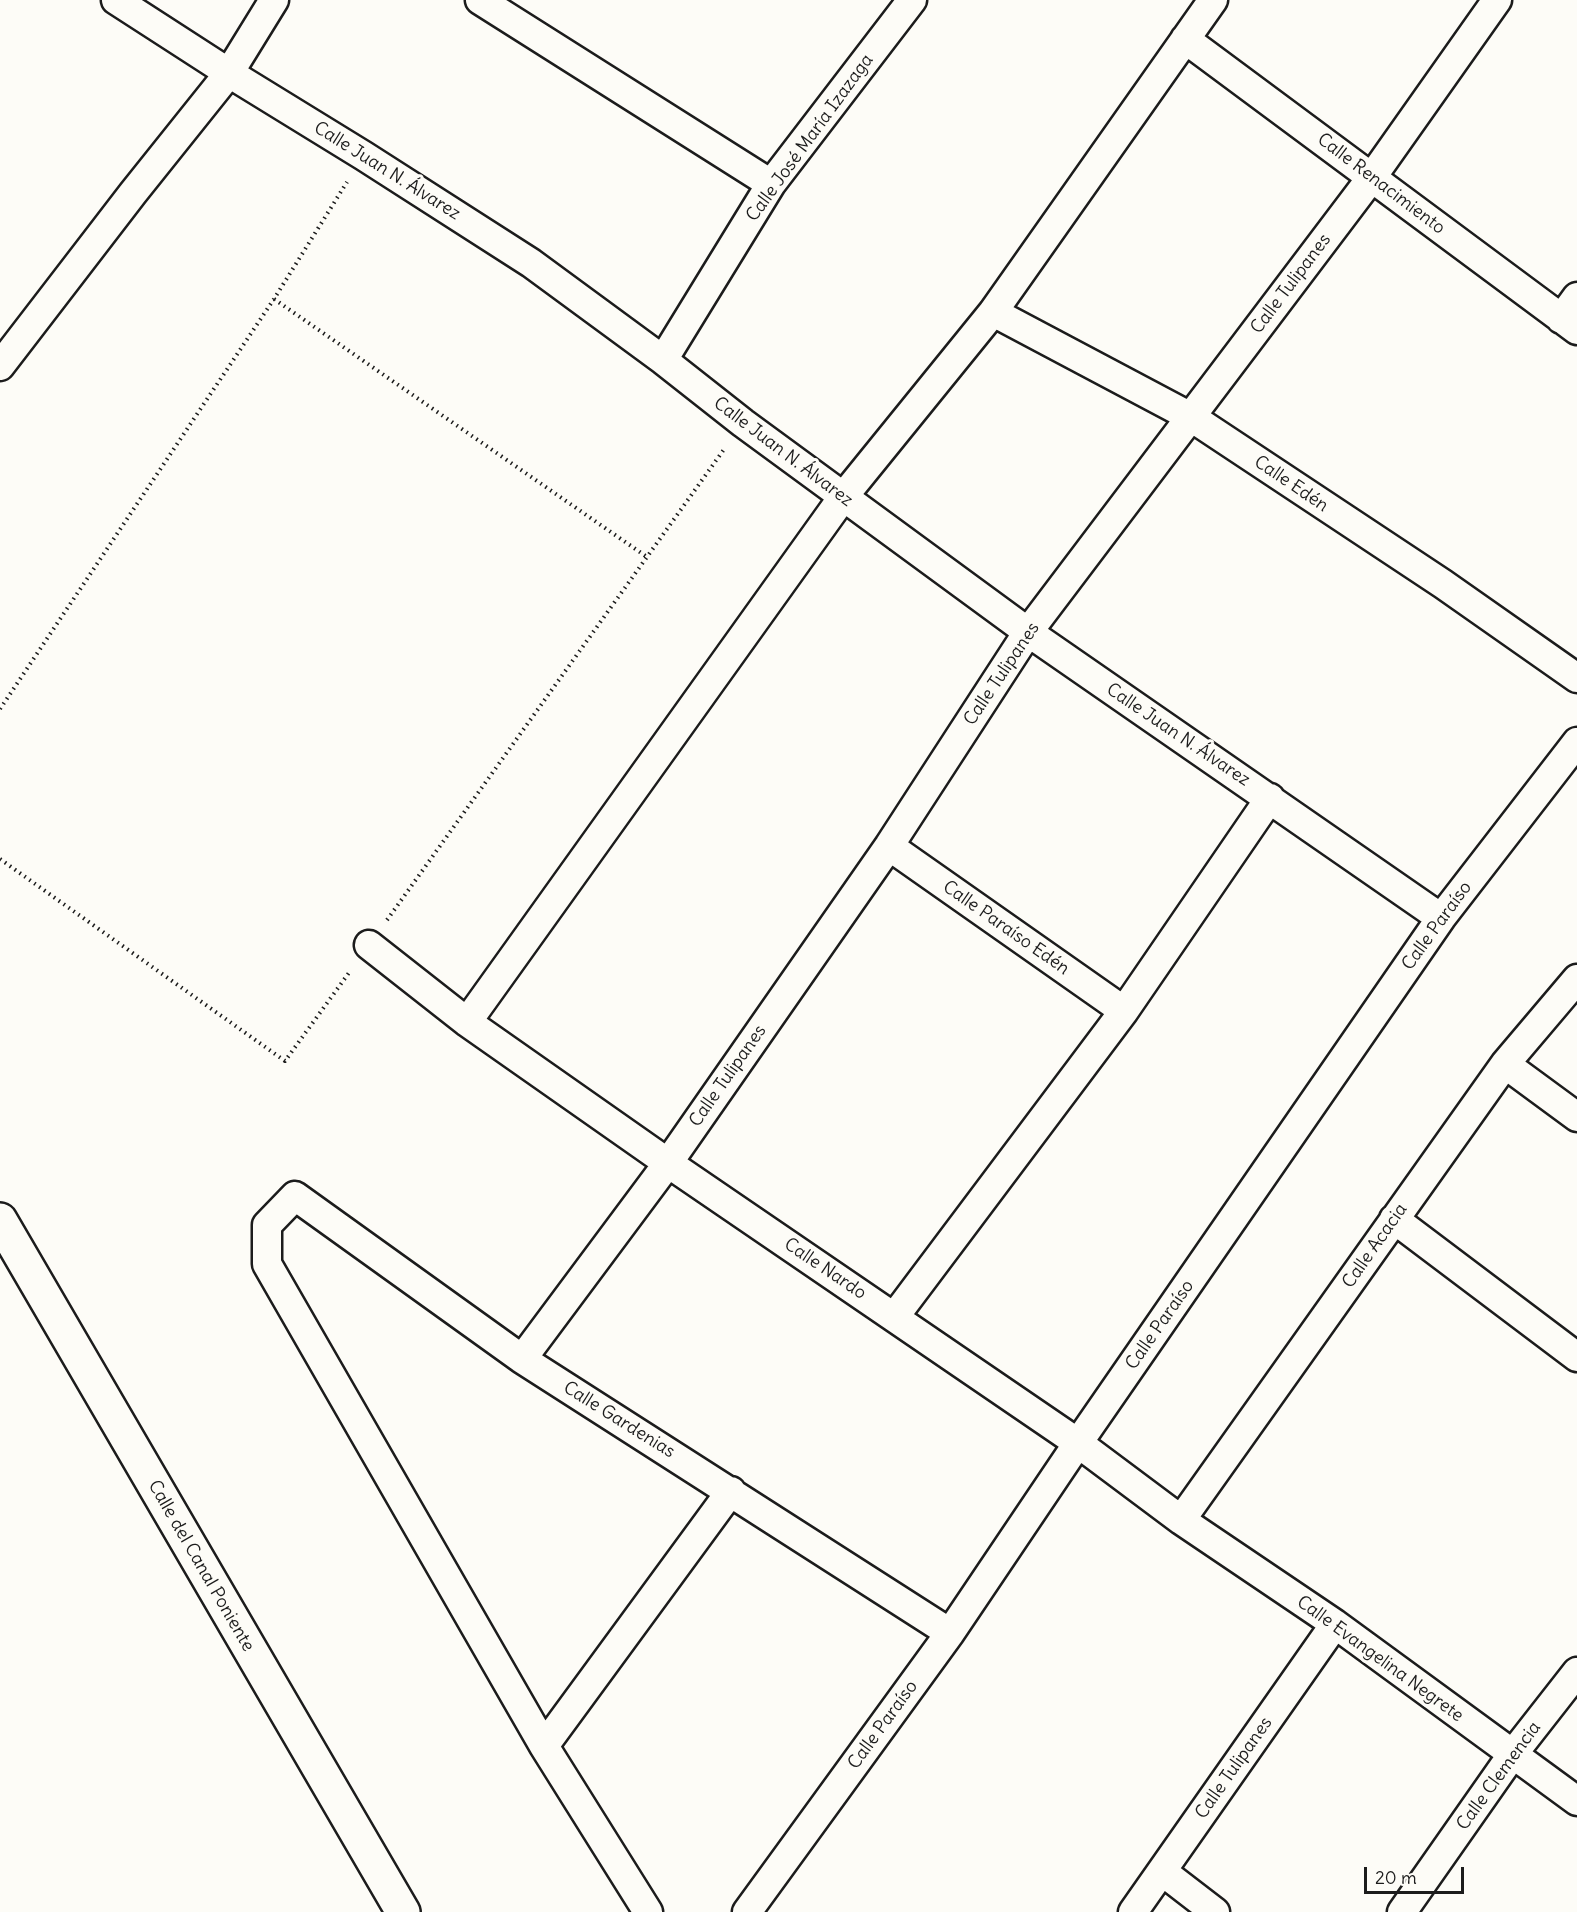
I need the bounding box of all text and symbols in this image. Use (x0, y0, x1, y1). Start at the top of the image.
street label: Calle José María Izazaga (742, 50, 878, 226)
street label: Calle Juan N. Álvarez (310, 117, 464, 225)
street label: Calle Renacimiento (1313, 129, 1449, 239)
street label: Calle Tulipanes (1246, 230, 1336, 338)
street label: Calle Juan N. Álvarez (709, 393, 857, 511)
street label: Calle Edén (1250, 451, 1332, 517)
street label: Calle Tulipanes (960, 618, 1044, 730)
street label: Calle Juan N. Álvarez (1102, 679, 1254, 791)
street label: Calle Paraíso Edén (939, 876, 1073, 980)
street label: Calle Paraíso (1398, 877, 1476, 975)
street label: Calle Tulipanes (685, 1021, 771, 1131)
street label: Calle Acacia (1338, 1200, 1412, 1292)
street label: Calle Nardo (780, 1234, 870, 1304)
street label: Calle Paraíso (1121, 1276, 1199, 1374)
street label: Calle Gardenias (559, 1377, 679, 1463)
street label: Calle del Canal Poniente (143, 1477, 259, 1655)
street label: Calle Evangelina Negrete (1292, 1591, 1468, 1727)
street label: Calle Paraíso (844, 1676, 922, 1774)
street label: Calle Tulipanes (1191, 1713, 1277, 1823)
street label: Calle Clemencia (1452, 1717, 1546, 1835)
scale bar (1367, 1855, 1468, 1893)
text: 20 m (1375, 1866, 1417, 1889)

